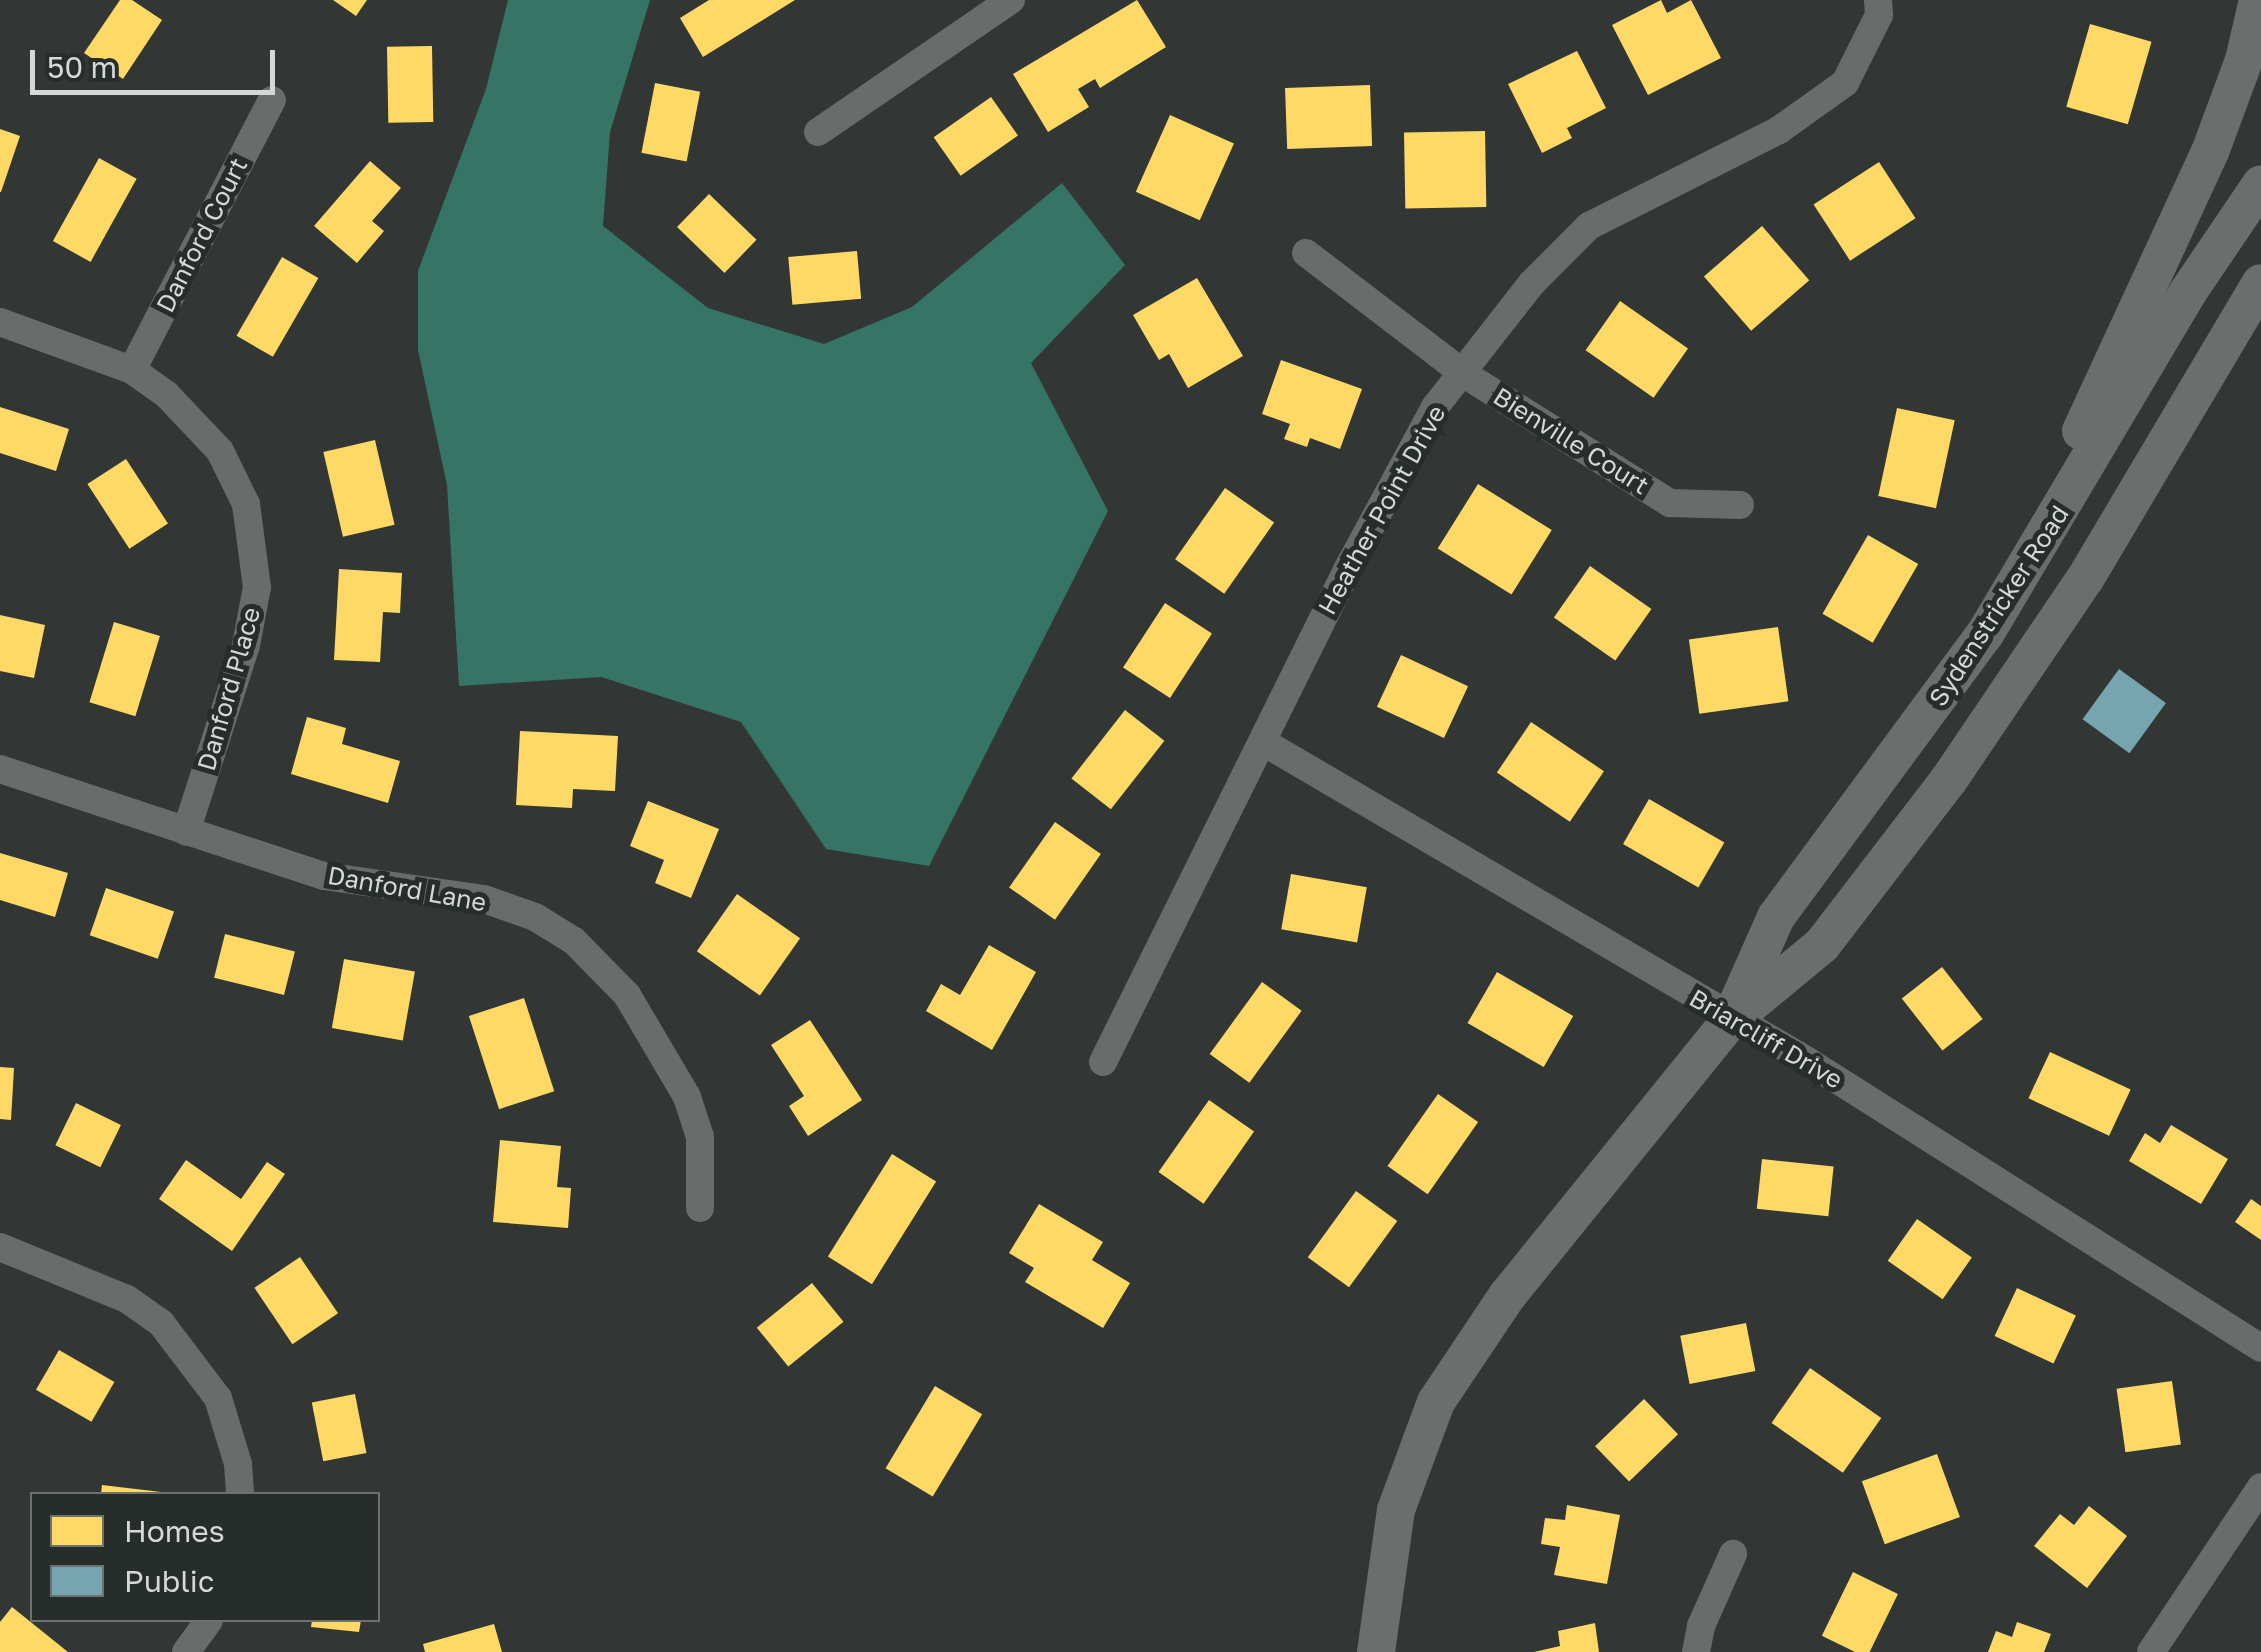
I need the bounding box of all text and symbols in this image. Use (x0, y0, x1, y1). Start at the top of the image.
scale bar (35, 30, 280, 92)
text: 50 m (47, 49, 117, 85)
street label: Danford Court (150, 153, 254, 317)
street label: Bienville Court (1488, 381, 1654, 501)
street label: Heather Point Drive (1312, 400, 1452, 620)
street label: Sydenstricker Road (1923, 500, 2075, 712)
street label: Danford Place (191, 604, 267, 774)
street label: Danford Lane (325, 860, 489, 918)
street label: Briarcliff Drive (1684, 983, 1848, 1095)
legend (30, 1492, 380, 1622)
text: Homes (124, 1513, 225, 1549)
text: Public (124, 1563, 214, 1599)

